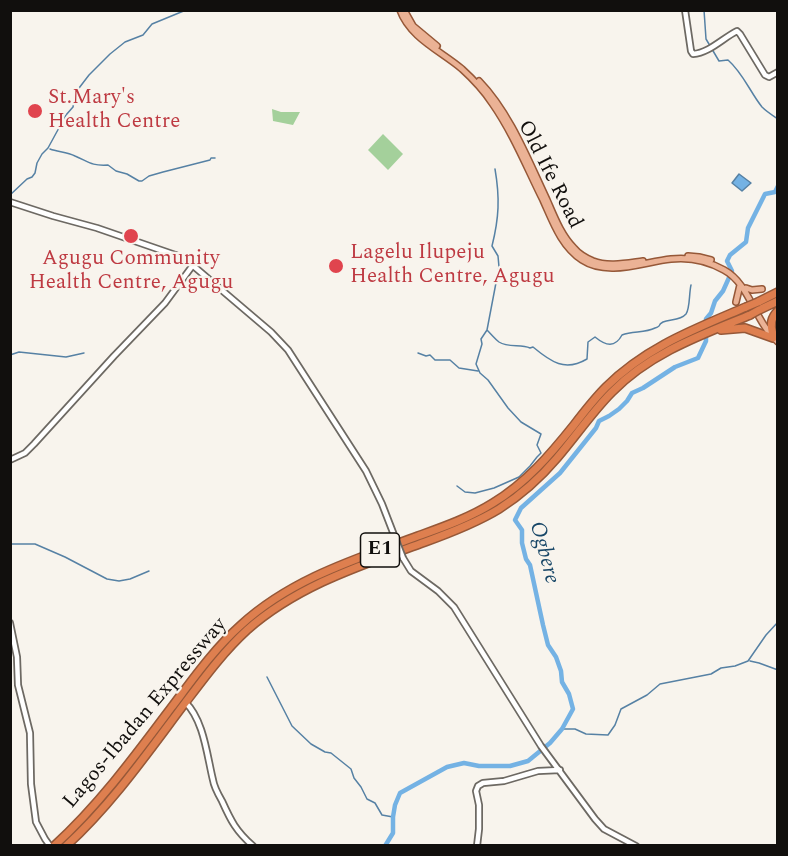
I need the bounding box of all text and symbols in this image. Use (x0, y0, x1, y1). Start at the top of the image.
place label: St.Mary's Health Centre (48, 86, 180, 136)
marker: St.Mary's Health Centre (26, 102, 44, 120)
street label: Old Ife Road (511, 117, 587, 233)
marker: Agugu Community Health Centre, Agugu (122, 227, 140, 245)
place label: Lagelu Ilupeju Health Centre, Agugu (350, 241, 555, 291)
place label: Agugu Community Health Centre, Agugu (29, 247, 233, 297)
marker: Lagelu Ilupeju Health Centre, Agugu (327, 257, 345, 275)
water label: Ogbere (522, 519, 564, 587)
road number: E1 (360, 533, 400, 567)
street label: Lagos-Ibadan Expressway (59, 613, 233, 815)

